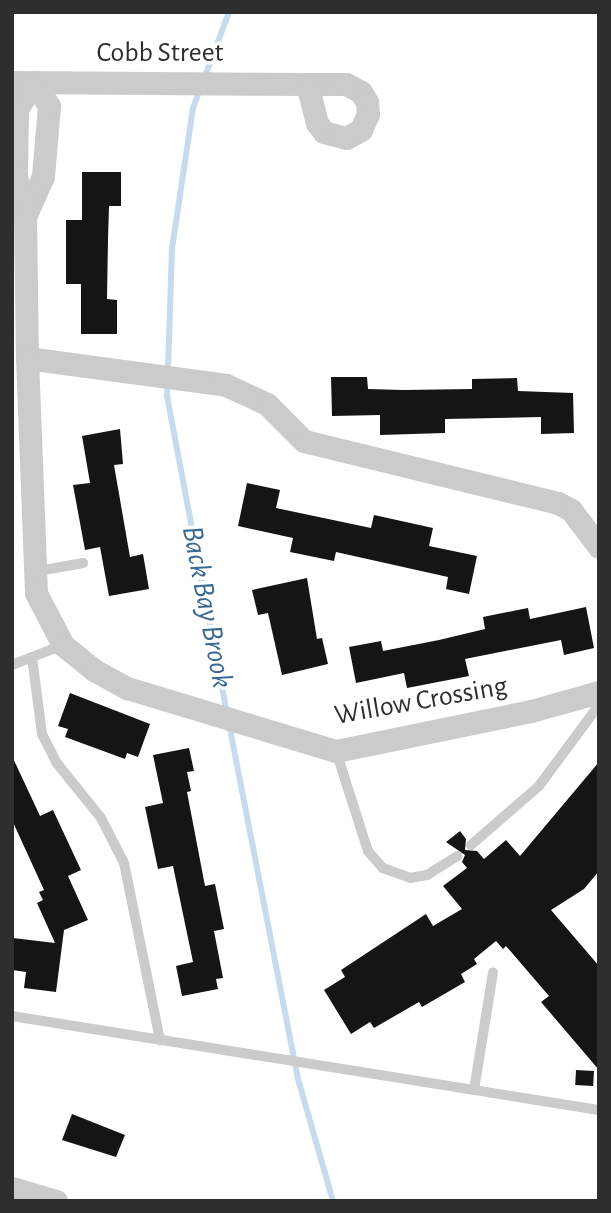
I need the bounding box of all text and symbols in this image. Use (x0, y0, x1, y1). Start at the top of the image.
street label: Cobb Street (96, 36, 224, 70)
water label: Back Bay Brook (174, 523, 240, 691)
street label: Willow Crossing (332, 669, 510, 733)

